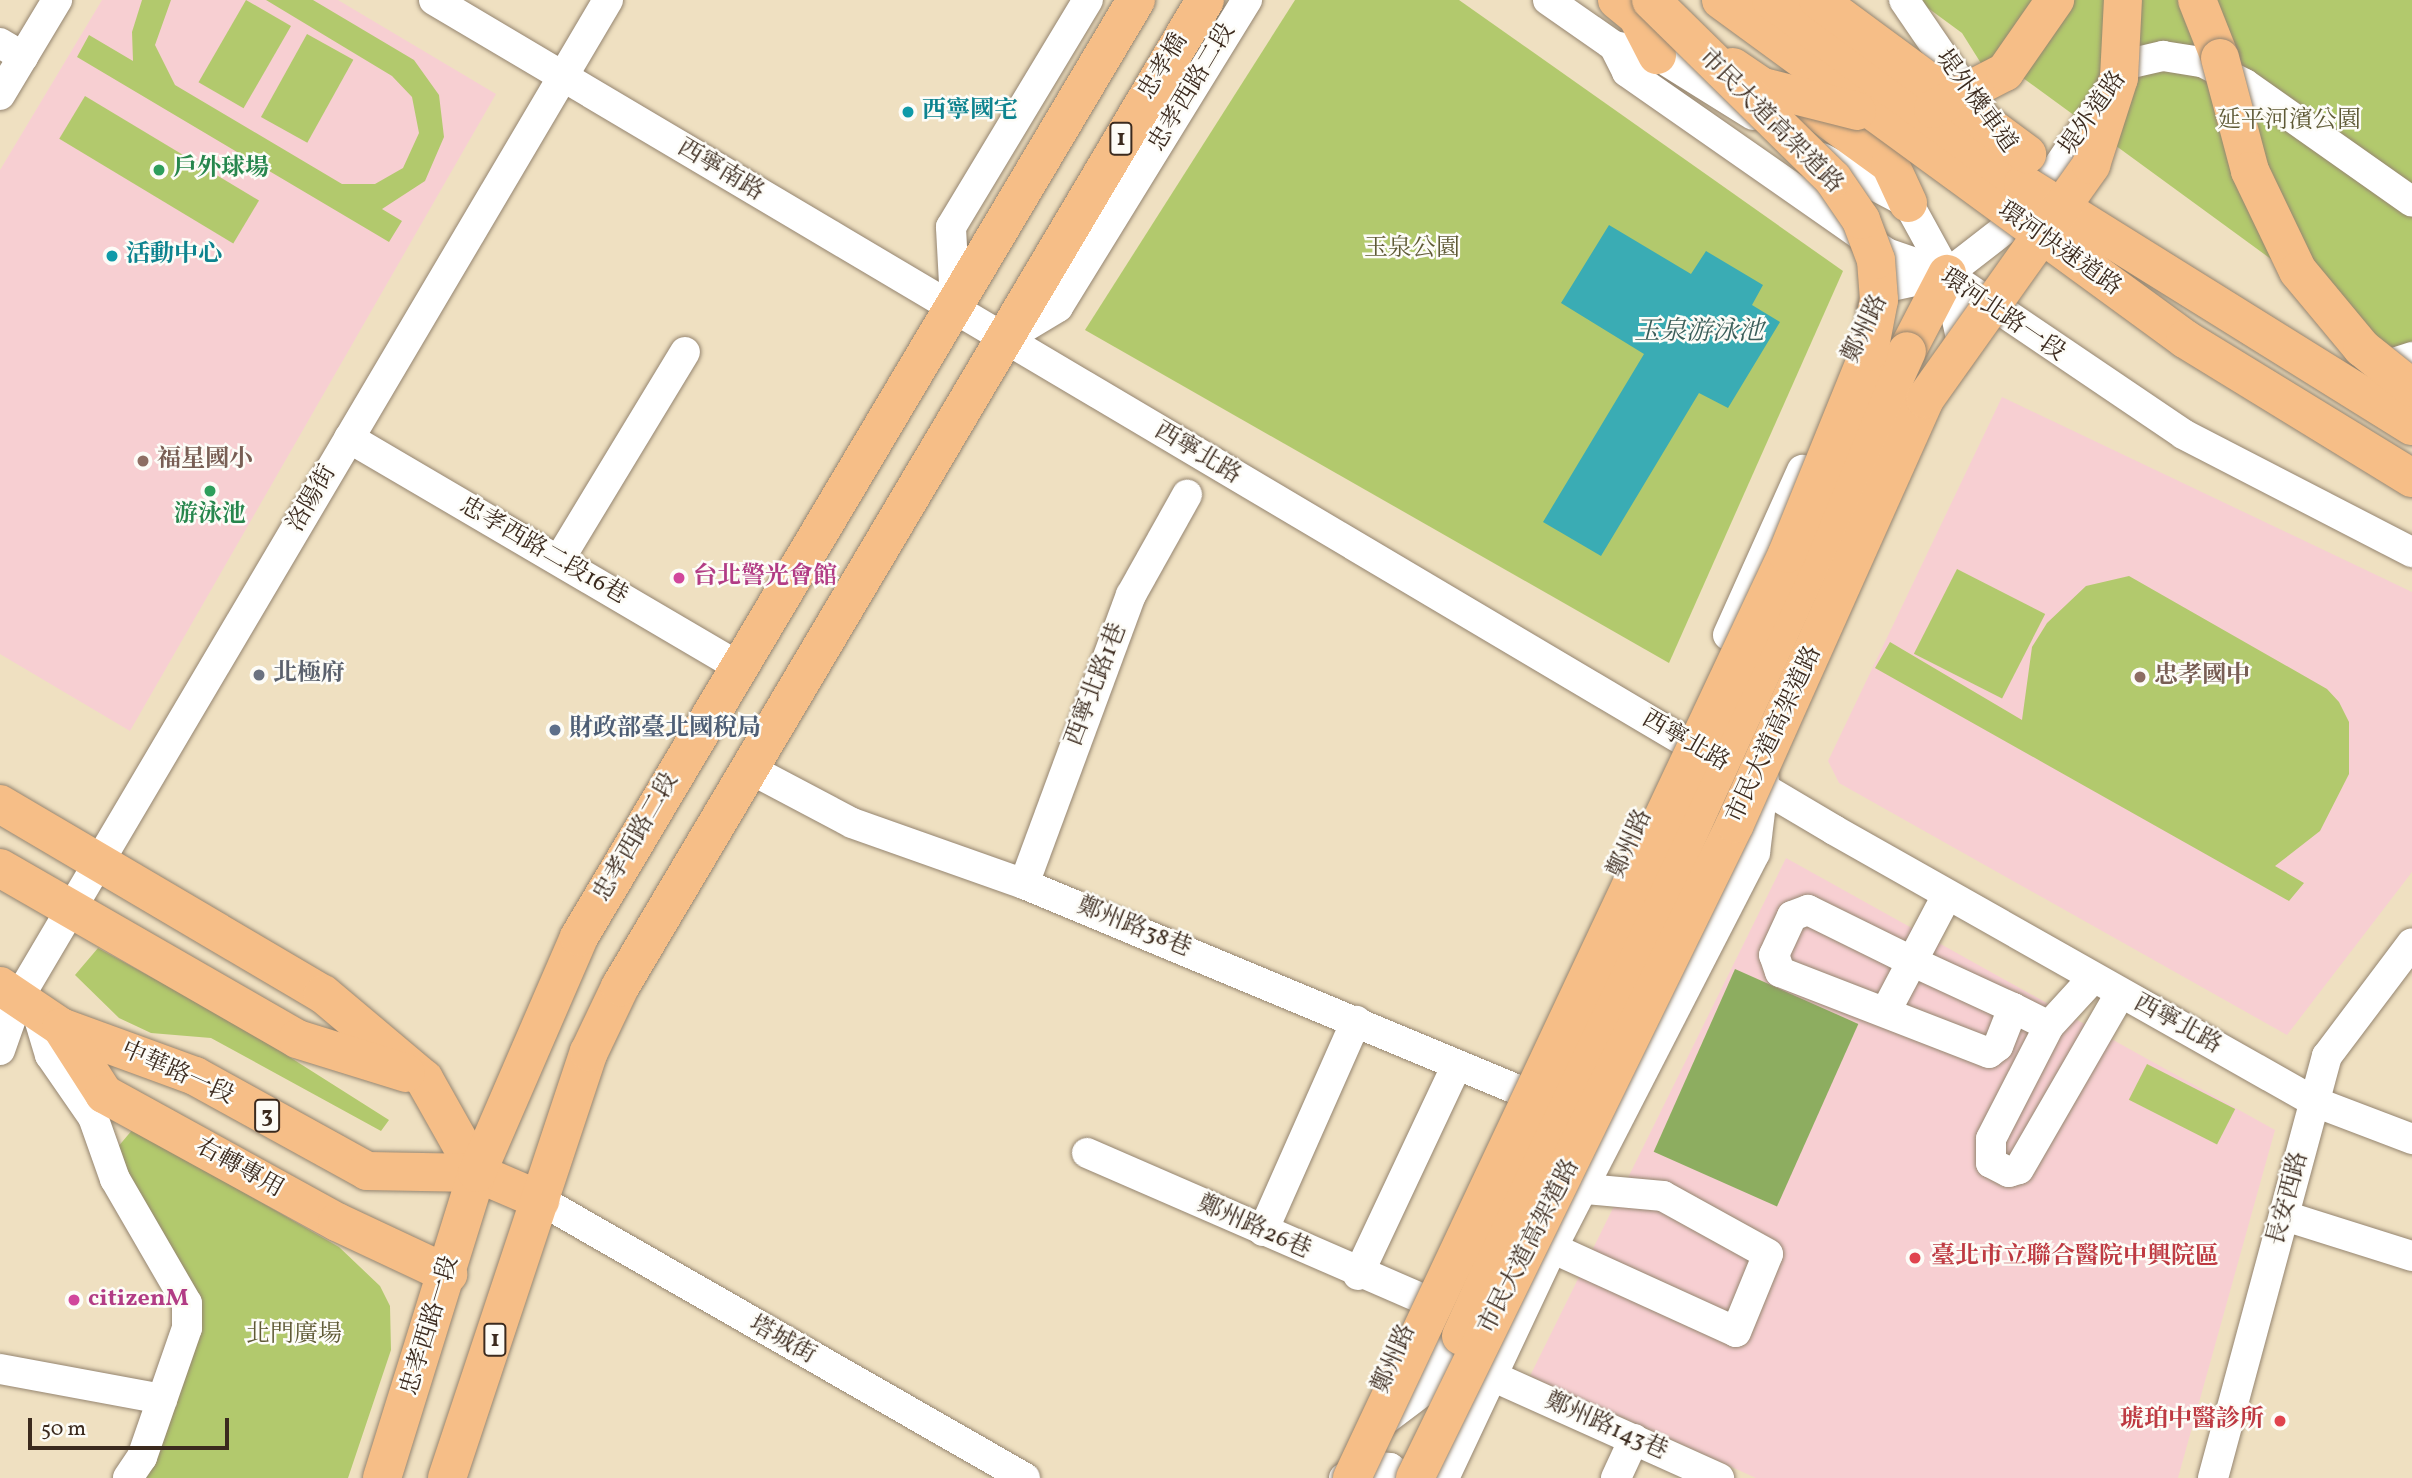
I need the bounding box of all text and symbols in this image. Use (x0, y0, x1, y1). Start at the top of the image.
street label: 忠孝西路二段 (1144, 19, 1242, 157)
street label: 忠孝橋 (1133, 29, 1195, 105)
street label: 市民大道高架道路 (1692, 44, 1848, 200)
street label: 堤外機車道 (1928, 45, 2022, 159)
street label: 堤外道路 (2055, 66, 2133, 162)
place label: 西寧國宅 (922, 98, 1018, 126)
marker: 西寧國宅 (900, 104, 916, 120)
park label: 延平河濱公園 (2217, 108, 2361, 136)
road number: 1 (1109, 120, 1133, 158)
street label: 西寧南路 (671, 134, 769, 208)
place label: 戶外球場 (173, 156, 269, 184)
marker: 戶外球場 (151, 162, 167, 178)
street label: 環河快速道路 (1992, 197, 2126, 303)
park label: 玉泉公園 (1364, 236, 1460, 264)
place label: 活動中心 (126, 242, 222, 270)
marker: 活動中心 (104, 248, 120, 264)
street label: 環河北路一段 (1934, 264, 2070, 368)
street label: 鄭州路 (1837, 290, 1895, 368)
water label: 玉泉游泳池 (1634, 317, 1764, 349)
street label: 西寧北路 (1148, 417, 1246, 491)
place label: 福星國小 (157, 447, 253, 475)
marker: 福星國小 (135, 453, 151, 469)
street label: 洛陽街 (283, 461, 343, 537)
marker: 游泳池 (202, 483, 218, 499)
street label: 忠孝西路二段16巷 (454, 492, 632, 612)
place label: 游泳池 (174, 502, 246, 530)
place label: 台北警光會館 (693, 564, 837, 592)
marker: 台北警光會館 (671, 570, 687, 586)
street label: 西寧北路1巷 (1060, 619, 1134, 751)
street label: 市民大道高架道路 (1721, 642, 1829, 828)
place label: 北極府 (273, 661, 345, 689)
place label: 忠孝國中 (2154, 663, 2250, 691)
marker: 北極府 (251, 667, 267, 683)
marker: 忠孝國中 (2132, 669, 2148, 685)
street label: 西寧北路 (1636, 706, 1734, 778)
place label: 財政部臺北國稅局 (569, 716, 761, 744)
marker: 財政部臺北國稅局 (547, 722, 563, 738)
street label: 忠孝西路二段 (589, 768, 685, 908)
street label: 鄭州路 (1603, 805, 1659, 883)
street label: 鄭州路38巷 (1073, 892, 1195, 964)
street label: 西寧北路 (2128, 989, 2226, 1061)
street label: 中華路一段 (116, 1036, 238, 1112)
road number: 3 (253, 1096, 281, 1135)
street label: 右轉專用 (190, 1133, 288, 1205)
street label: 長安西路 (2263, 1149, 2315, 1249)
street label: 市民大道高架道路 (1474, 1155, 1586, 1339)
street label: 鄭州路26巷 (1193, 1190, 1315, 1266)
place label: 臺北市立聯合醫院中興院區 (1931, 1244, 2219, 1272)
marker: 臺北市立聯合醫院中興院區 (1905, 1248, 1925, 1268)
street label: 忠孝西路一段 (396, 1253, 466, 1399)
place label: citizenM (88, 1286, 189, 1314)
marker: citizenM (66, 1292, 82, 1308)
street label: 塔城街 (744, 1311, 820, 1371)
road number: 1 (483, 1320, 507, 1359)
street label: 鄭州路 (1367, 1320, 1423, 1398)
park label: 北門廣場 (246, 1322, 342, 1350)
street label: 鄭州路143巷 (1540, 1387, 1672, 1467)
scale bar (32, 1404, 233, 1448)
place label: 琥珀中醫診所 (2120, 1407, 2264, 1435)
marker: 琥珀中醫診所 (2270, 1411, 2290, 1431)
text: 50 m (41, 1415, 86, 1444)

